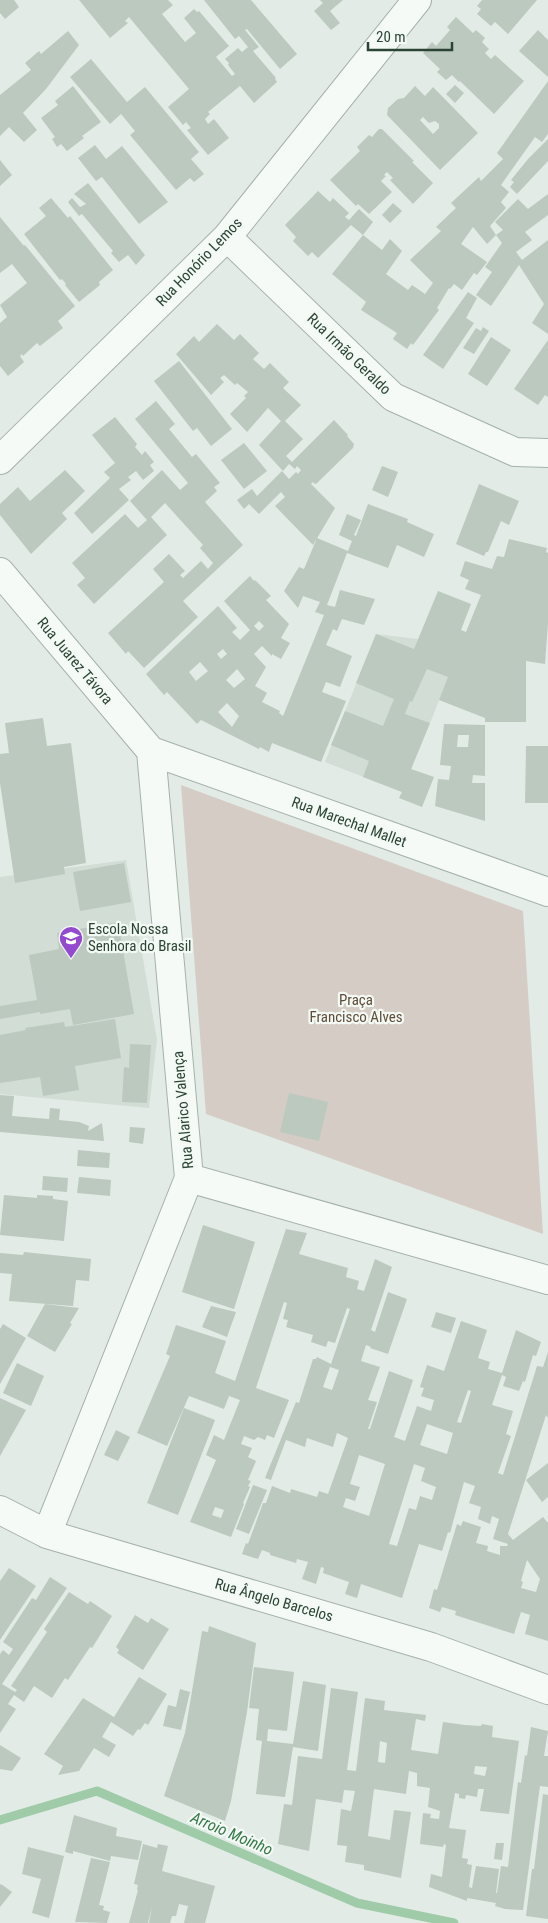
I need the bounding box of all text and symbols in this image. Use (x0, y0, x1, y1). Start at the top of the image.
scale bar (368, 20, 452, 52)
text: 20 m (376, 28, 406, 46)
street label: Rua Honório Lemos (152, 214, 246, 310)
street label: Rua Irmão Geraldo (303, 310, 395, 398)
street label: Rua Juarez Távora (33, 614, 117, 708)
street label: Rua Marechal Mallet (289, 793, 409, 851)
place label: Escola Nossa Senhora do Brasil (88, 920, 192, 955)
school or university icon: Escola Nossa Senhora do Brasil (58, 925, 84, 959)
park label: Praça Francisco Alves (309, 991, 403, 1026)
street label: Rua Alarico Valença (169, 1050, 197, 1170)
street label: Rua Ângelo Barcelos (213, 1575, 335, 1626)
water label: Arroio Moinho (187, 1807, 276, 1859)

